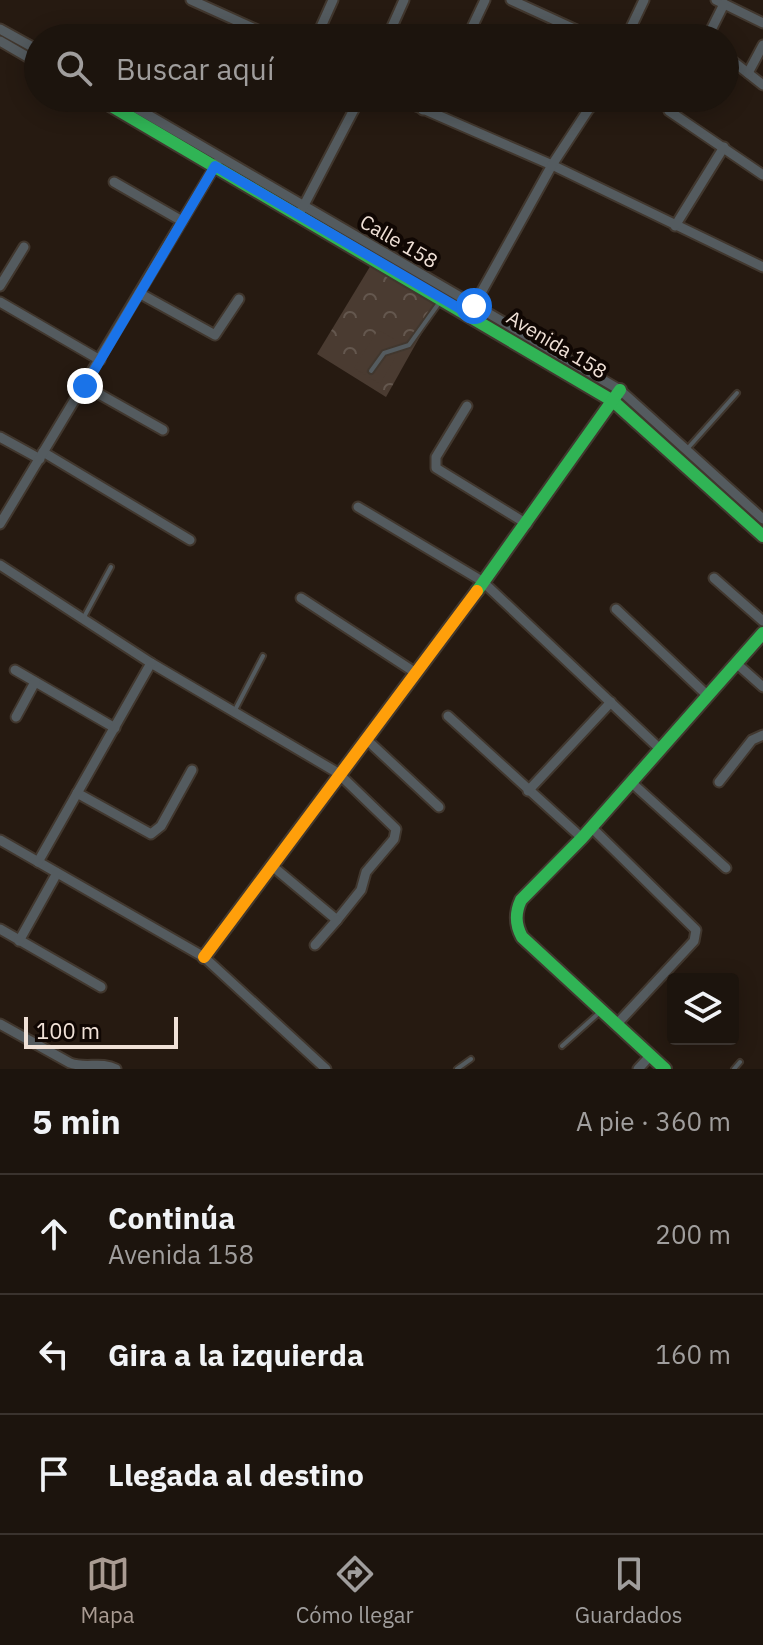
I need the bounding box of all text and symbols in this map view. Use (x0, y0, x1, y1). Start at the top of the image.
search box (24, 24, 739, 112)
icon: search (52, 46, 96, 90)
text: Buscar aquí (116, 49, 274, 88)
street label: Calle 158 (355, 208, 443, 274)
route start (456, 288, 492, 324)
street label: Avenida 158 (502, 303, 612, 385)
route end (67, 368, 103, 404)
map controls (667, 973, 739, 1045)
button: layers (667, 973, 739, 1045)
scale bar (24, 1013, 178, 1049)
text: 100 m (36, 1016, 100, 1045)
text: 5 min (32, 1099, 121, 1143)
text: A pie · 360 m (576, 1104, 731, 1138)
text: Continúa (108, 1198, 235, 1237)
icon: ahead (32, 1212, 76, 1256)
text: 200 m (655, 1217, 731, 1251)
text: Avenida 158 (108, 1237, 254, 1271)
icon: left (32, 1332, 76, 1376)
text: Gira a la izquierda (108, 1335, 364, 1374)
text: 160 m (655, 1337, 731, 1371)
icon: arrive (32, 1452, 76, 1496)
text: Llegada al destino (108, 1455, 364, 1494)
tab: Mapa (81, 1552, 135, 1629)
tab: Cómo llegar (296, 1552, 414, 1629)
tab: Guardados (575, 1552, 682, 1629)

